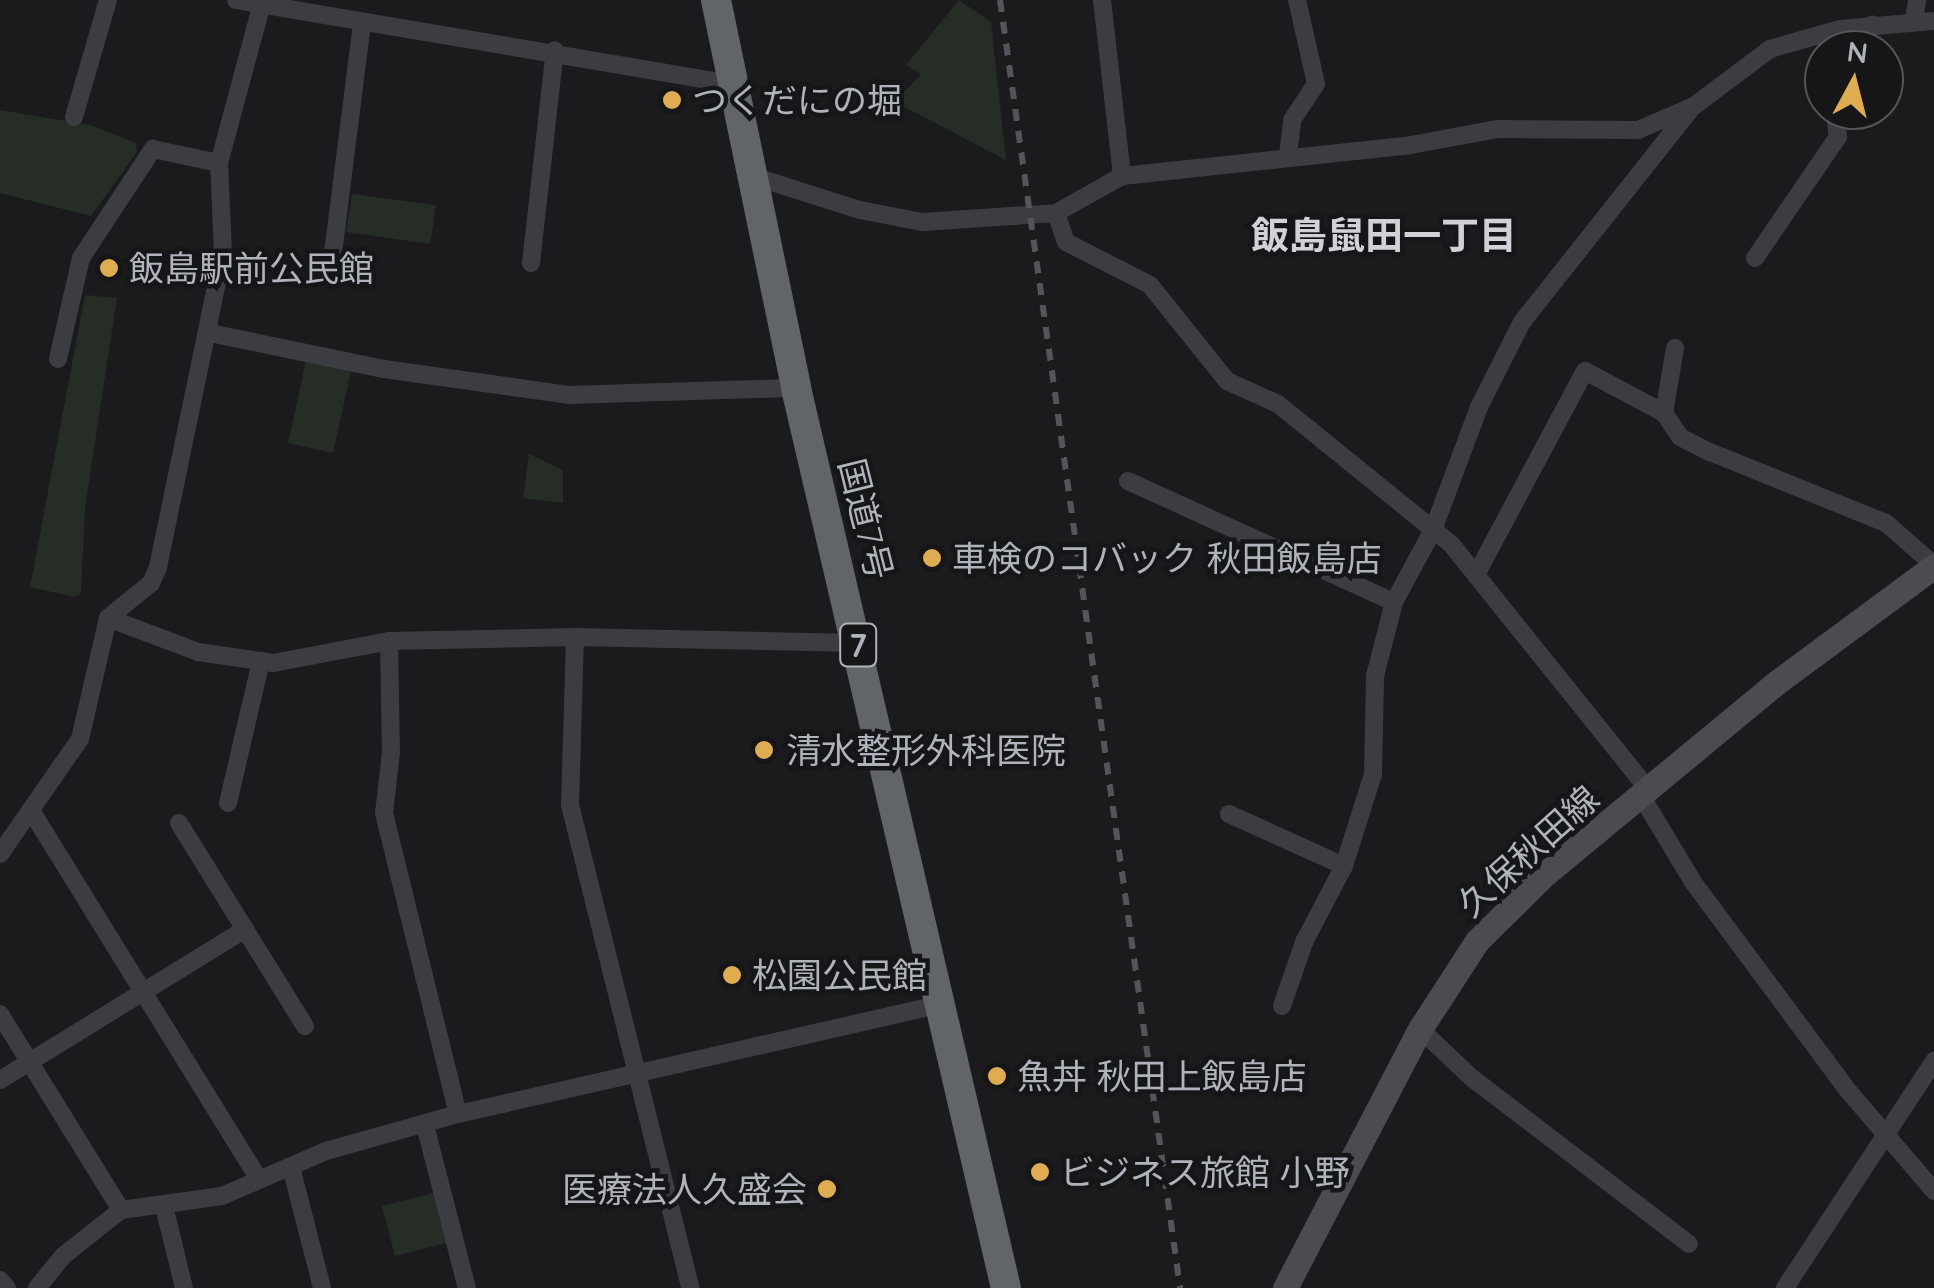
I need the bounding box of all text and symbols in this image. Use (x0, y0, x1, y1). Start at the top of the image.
north arrow (1804, 30, 1904, 130)
text: N (1845, 33, 1870, 70)
place label: つくだにの堀 (692, 79, 902, 121)
marker: つくだにの堀 (661, 89, 683, 111)
district label: 飯島鼠田一丁目 (1251, 213, 1517, 259)
place label: 飯島駅前公民館 (129, 247, 374, 289)
marker: 飯島駅前公民館 (98, 257, 120, 279)
street label: 国道7号 (831, 454, 901, 584)
place label: 車検のコバック 秋田飯島店 (952, 537, 1382, 579)
marker: 車検のコバック 秋田飯島店 (921, 547, 943, 569)
road number: 7 (838, 618, 878, 672)
place label: 清水整形外科医院 (786, 729, 1066, 771)
marker: 清水整形外科医院 (751, 737, 777, 763)
street label: 久保秋田線 (1449, 777, 1607, 925)
place label: 松園公民館 (752, 954, 927, 996)
marker: 松園公民館 (721, 964, 743, 986)
place label: 魚丼 秋田上飯島店 (1017, 1055, 1307, 1097)
marker: 魚丼 秋田上飯島店 (986, 1065, 1008, 1087)
place label: ビジネス旅館 小野 (1060, 1151, 1350, 1193)
marker: ビジネス旅館 小野 (1029, 1161, 1051, 1183)
place label: 医療法人久盛会 (562, 1168, 807, 1210)
marker: 医療法人久盛会 (816, 1178, 838, 1200)

